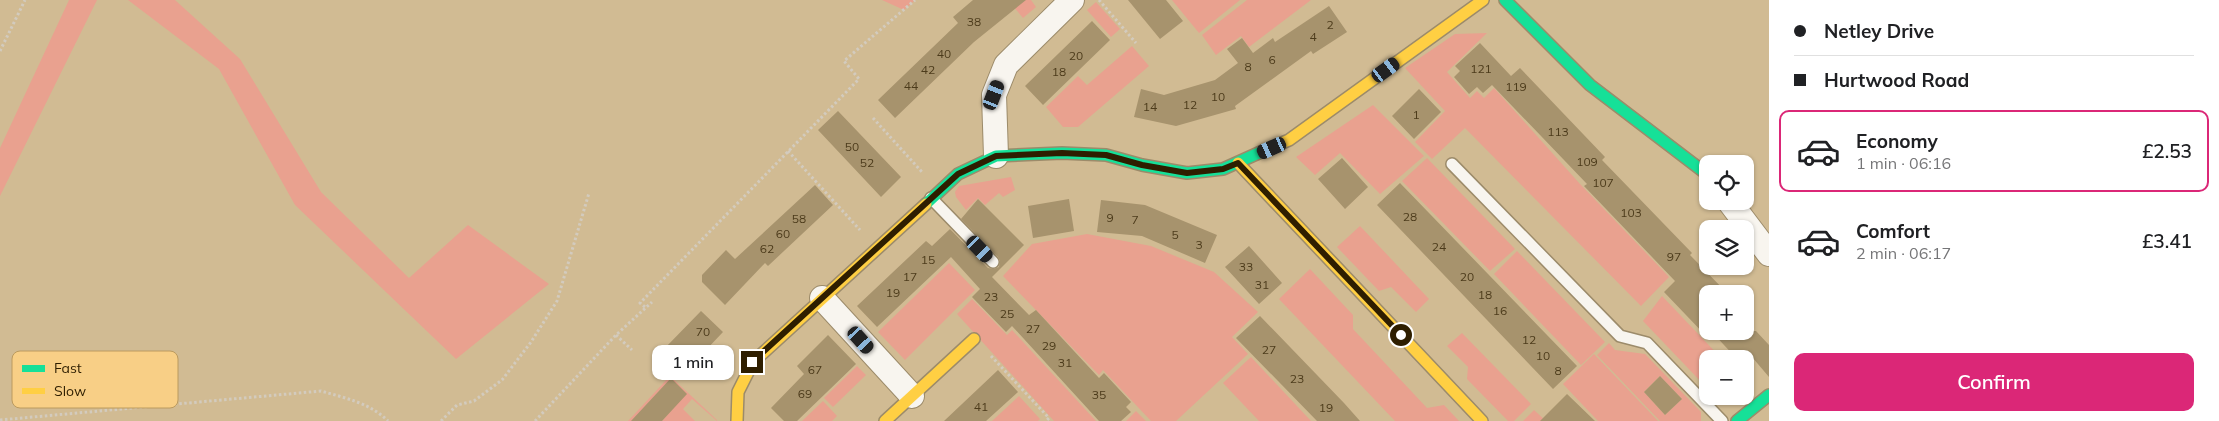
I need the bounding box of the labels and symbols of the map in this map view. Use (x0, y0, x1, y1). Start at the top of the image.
house number: 38 (967, 14, 981, 29)
house number: 2 (1326, 17, 1334, 32)
house number: 4 (1309, 29, 1317, 44)
house number: 40 (937, 46, 951, 61)
house number: 20 (1069, 48, 1083, 63)
house number: 6 (1268, 52, 1276, 67)
car (1369, 55, 1402, 85)
house number: 8 (1244, 59, 1252, 74)
house number: 121 (1470, 61, 1492, 76)
house number: 42 (921, 62, 935, 77)
house number: 18 (1052, 64, 1066, 79)
house number: 44 (904, 78, 918, 93)
car (981, 78, 1006, 112)
house number: 119 (1505, 79, 1527, 94)
house number: 10 (1211, 89, 1225, 104)
house number: 12 (1183, 97, 1197, 112)
house number: 14 (1143, 99, 1157, 114)
house number: 1 (1412, 107, 1420, 122)
house number: 113 (1547, 124, 1569, 139)
car (1255, 135, 1288, 161)
house number: 50 (845, 139, 859, 154)
house number: 109 (1576, 154, 1598, 169)
house number: 52 (860, 155, 874, 170)
house number: 107 (1592, 175, 1614, 190)
house number: 103 (1620, 205, 1642, 220)
house number: 28 (1403, 209, 1417, 224)
house number: 9 (1106, 210, 1114, 225)
house number: 58 (792, 211, 806, 226)
house number: 7 (1131, 212, 1139, 227)
house number: 60 (776, 226, 790, 241)
house number: 5 (1171, 227, 1179, 242)
car (964, 233, 995, 265)
house number: 3 (1195, 237, 1203, 252)
house number: 24 (1432, 239, 1446, 254)
house number: 62 (760, 241, 774, 256)
house number: 97 (1667, 249, 1681, 264)
house number: 15 (921, 252, 935, 267)
house number: 33 (1239, 259, 1253, 274)
house number: 17 (903, 269, 917, 284)
house number: 20 (1460, 269, 1474, 284)
house number: 31 (1255, 277, 1269, 292)
house number: 19 (886, 285, 900, 300)
house number: 18 (1478, 287, 1492, 302)
house number: 23 (984, 289, 998, 304)
house number: 16 (1493, 303, 1507, 318)
house number: 25 (1000, 306, 1014, 321)
house number: 27 (1026, 321, 1040, 336)
house number: 70 (696, 324, 710, 339)
car (845, 324, 876, 356)
route start (1390, 324, 1412, 346)
house number: 12 (1522, 332, 1536, 347)
house number: 29 (1042, 338, 1056, 353)
house number: 27 (1262, 342, 1276, 357)
callout: 1 min (652, 344, 734, 380)
house number: 10 (1536, 348, 1550, 363)
legend (12, 351, 178, 408)
route end (741, 351, 763, 373)
house number: 31 (1058, 355, 1072, 370)
text: Fast (54, 359, 82, 377)
house number: 67 (808, 362, 822, 377)
house number: 8 (1554, 363, 1562, 378)
house number: 23 (1290, 371, 1304, 386)
text: Slow (54, 382, 86, 400)
house number: 69 (798, 386, 812, 401)
house number: 35 (1092, 387, 1106, 402)
house number: 41 (974, 399, 988, 414)
house number: 19 (1319, 400, 1333, 415)

